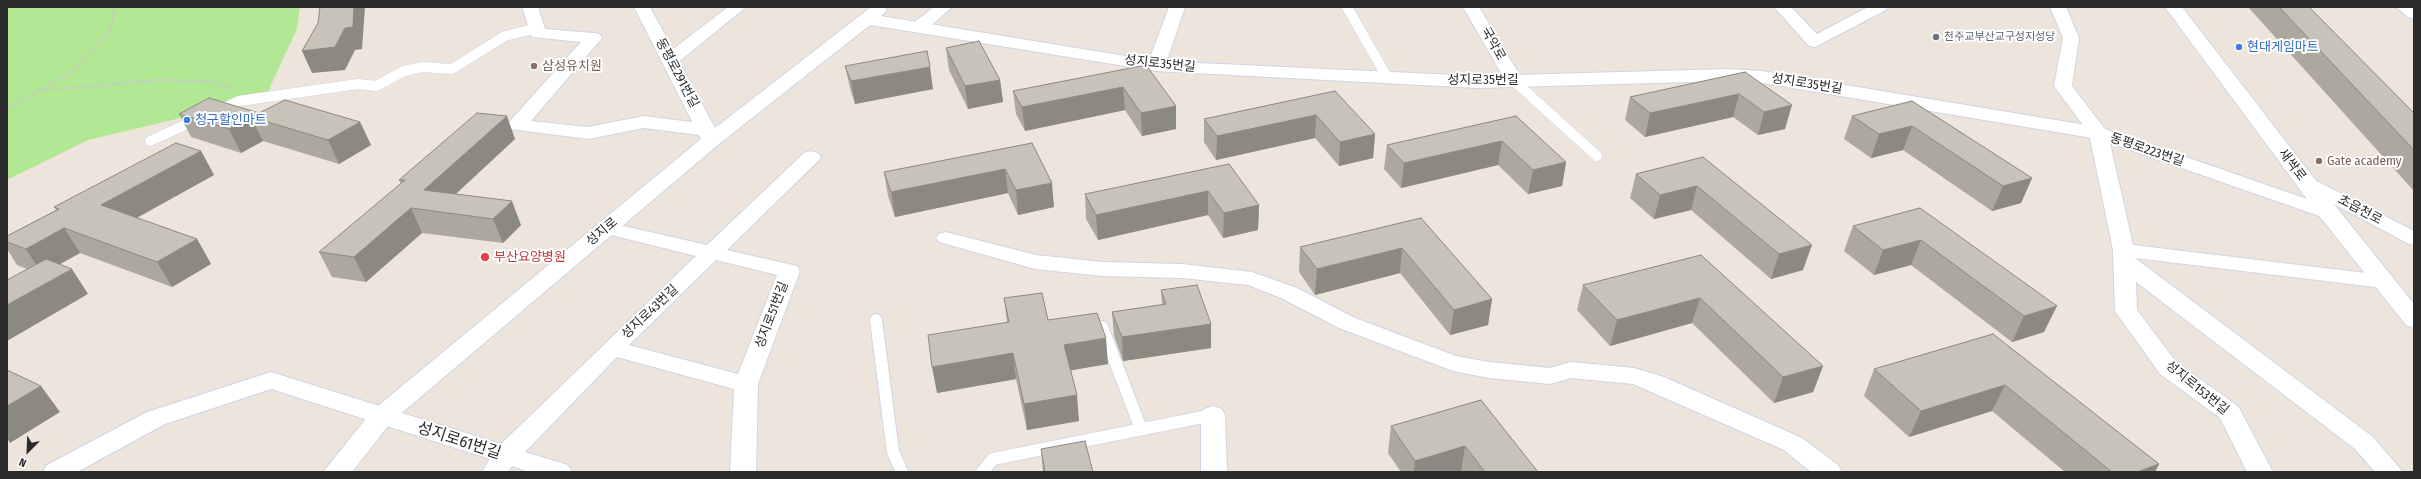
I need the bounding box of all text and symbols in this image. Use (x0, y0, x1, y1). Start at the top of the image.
street label: 국악로 (1477, 25, 1509, 63)
place label: 천주교부산교구성지성당 (1944, 30, 2055, 44)
marker: 천주교부산교구성지성당 (1931, 32, 1941, 42)
street label: 동평로291번길 (652, 36, 702, 110)
place label: 현대게임마트 (2247, 39, 2319, 55)
marker: 현대게임마트 (2234, 42, 2244, 52)
street label: 성지로35번길 (1124, 52, 1196, 76)
place label: 삼성유치원 (542, 58, 602, 74)
marker: 삼성유치원 (529, 61, 539, 71)
street label: 성지로35번길 (1770, 71, 1844, 97)
street label: 성지로35번길 (1447, 72, 1519, 88)
place label: 청구할인마트 (195, 112, 267, 128)
marker: 청구할인마트 (182, 115, 192, 125)
street label: 동평로223번길 (2108, 130, 2186, 170)
street label: 새싹로 (2275, 146, 2309, 184)
place label: Gate academy (2327, 153, 2402, 169)
marker: Gate academy (2314, 156, 2324, 166)
street label: 초읍천로 (2335, 192, 2385, 228)
street label: 성지로 (583, 214, 621, 250)
place label: 부산요양병원 (494, 249, 566, 265)
marker: 부산요양병원 (479, 251, 491, 263)
street label: 성지로51번길 (752, 279, 792, 351)
street label: 성지로43번길 (618, 282, 682, 342)
street label: 성지로153번길 (2162, 358, 2232, 418)
street label: 성지로61번길 (415, 418, 503, 464)
north arrow (8, 431, 48, 471)
text: N (17, 455, 29, 470)

